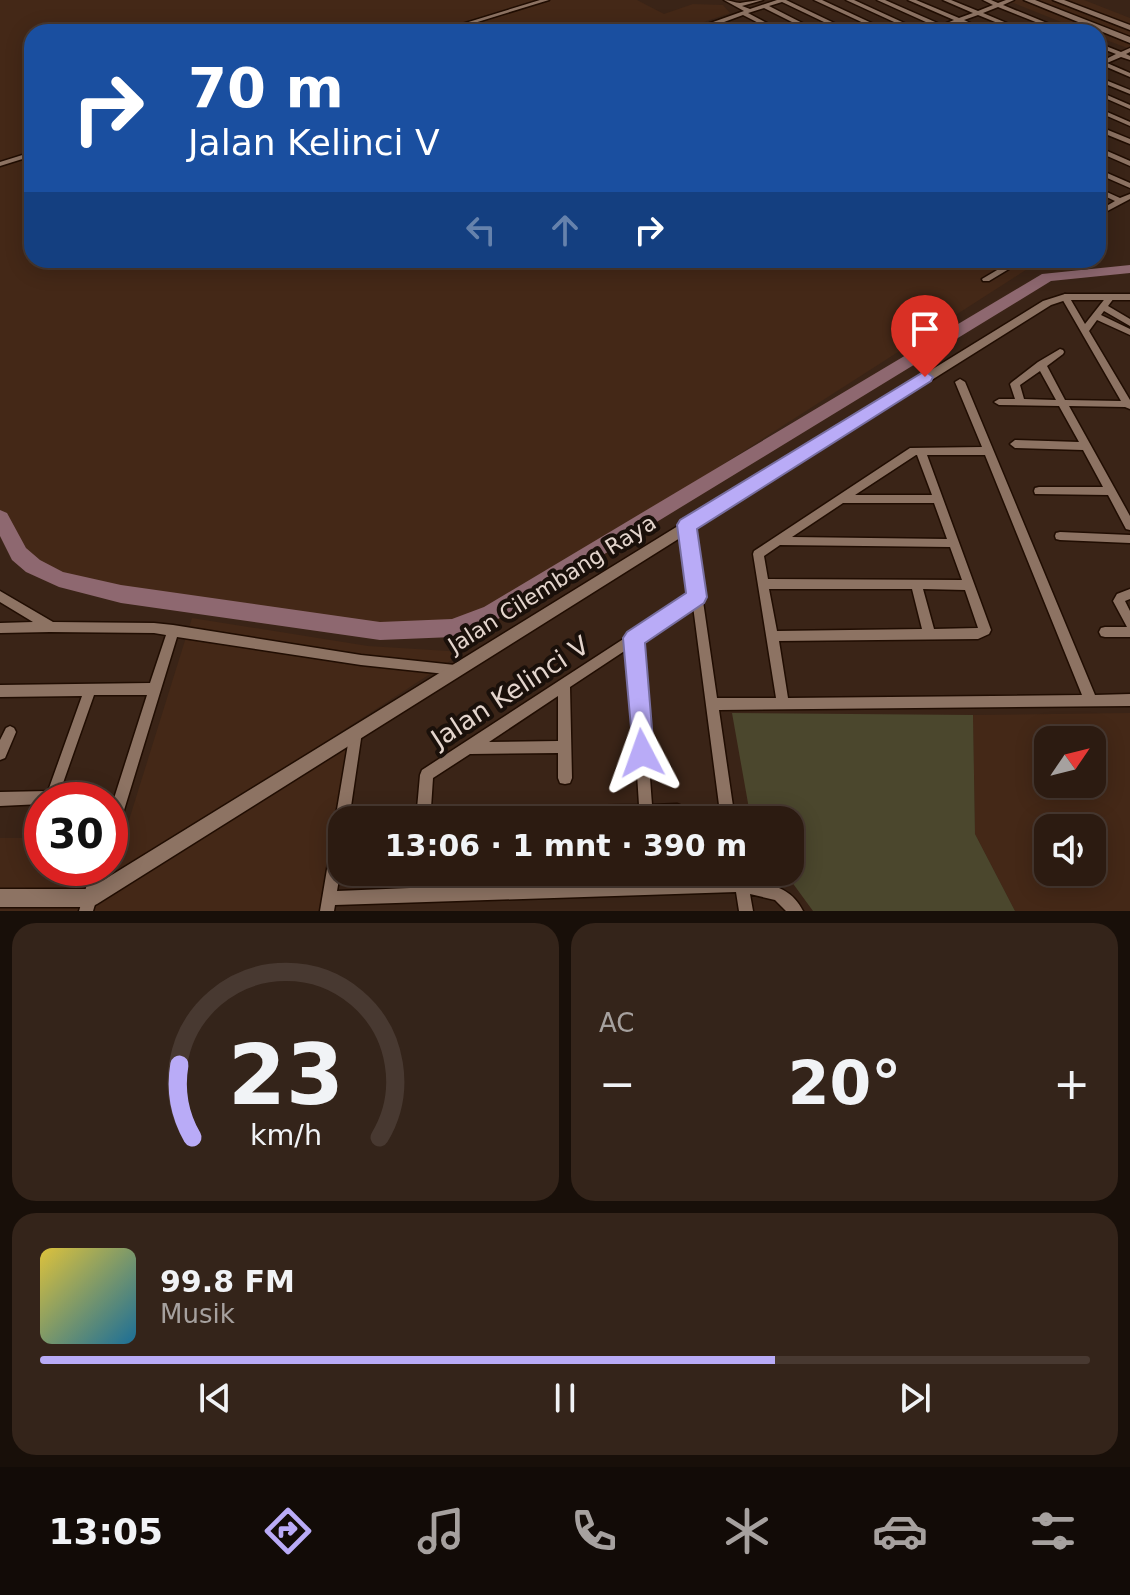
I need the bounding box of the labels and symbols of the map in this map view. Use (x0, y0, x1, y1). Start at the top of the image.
pin (891, 295, 959, 377)
street label: Jalan Cilembang Raya (442, 510, 660, 659)
street label: Jalan Kelinci V (424, 630, 595, 755)
position arrow (600, 711, 684, 795)
north arrow (1034, 726, 1106, 798)
speed limit sign: 30 (24, 782, 128, 886)

